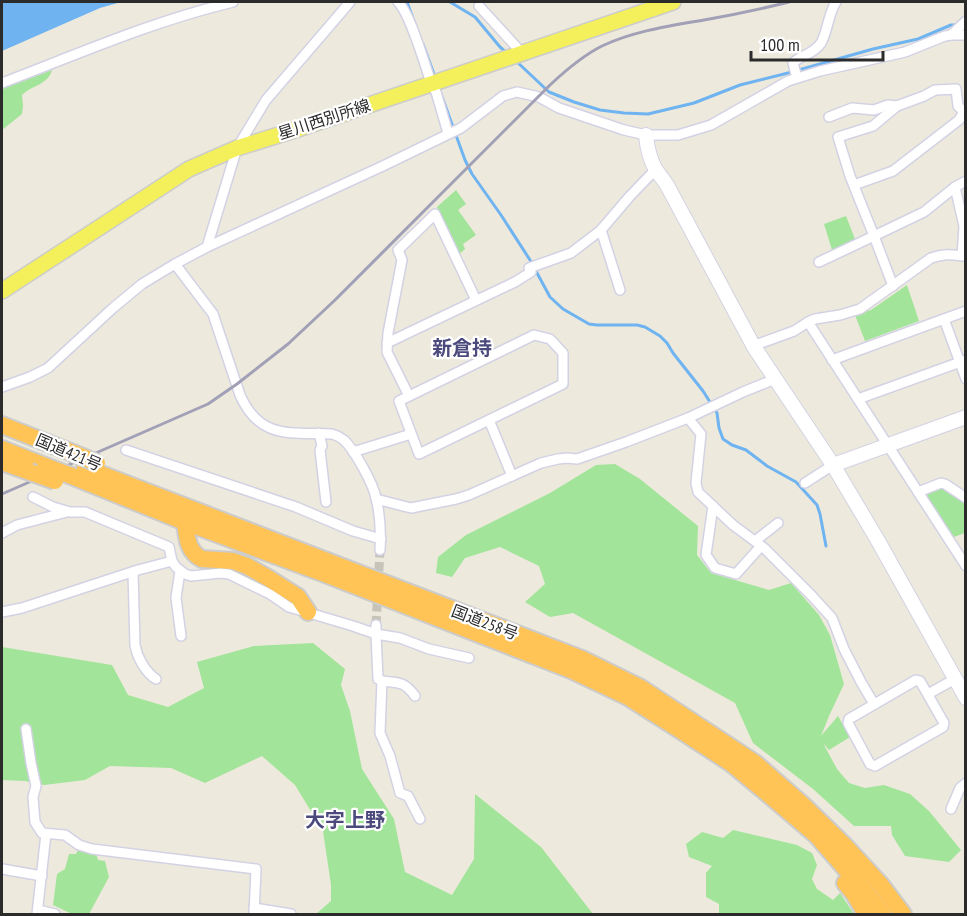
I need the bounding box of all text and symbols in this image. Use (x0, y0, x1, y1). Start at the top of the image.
scale bar (751, 24, 883, 62)
text: 100 m (760, 33, 800, 56)
street label: 星川西別所線 (275, 95, 373, 143)
district label: 新倉持 (432, 335, 492, 361)
street label: 国道421号 (33, 429, 105, 475)
street label: 国道258号 (449, 600, 521, 644)
district label: 大字上野 (305, 807, 385, 833)

